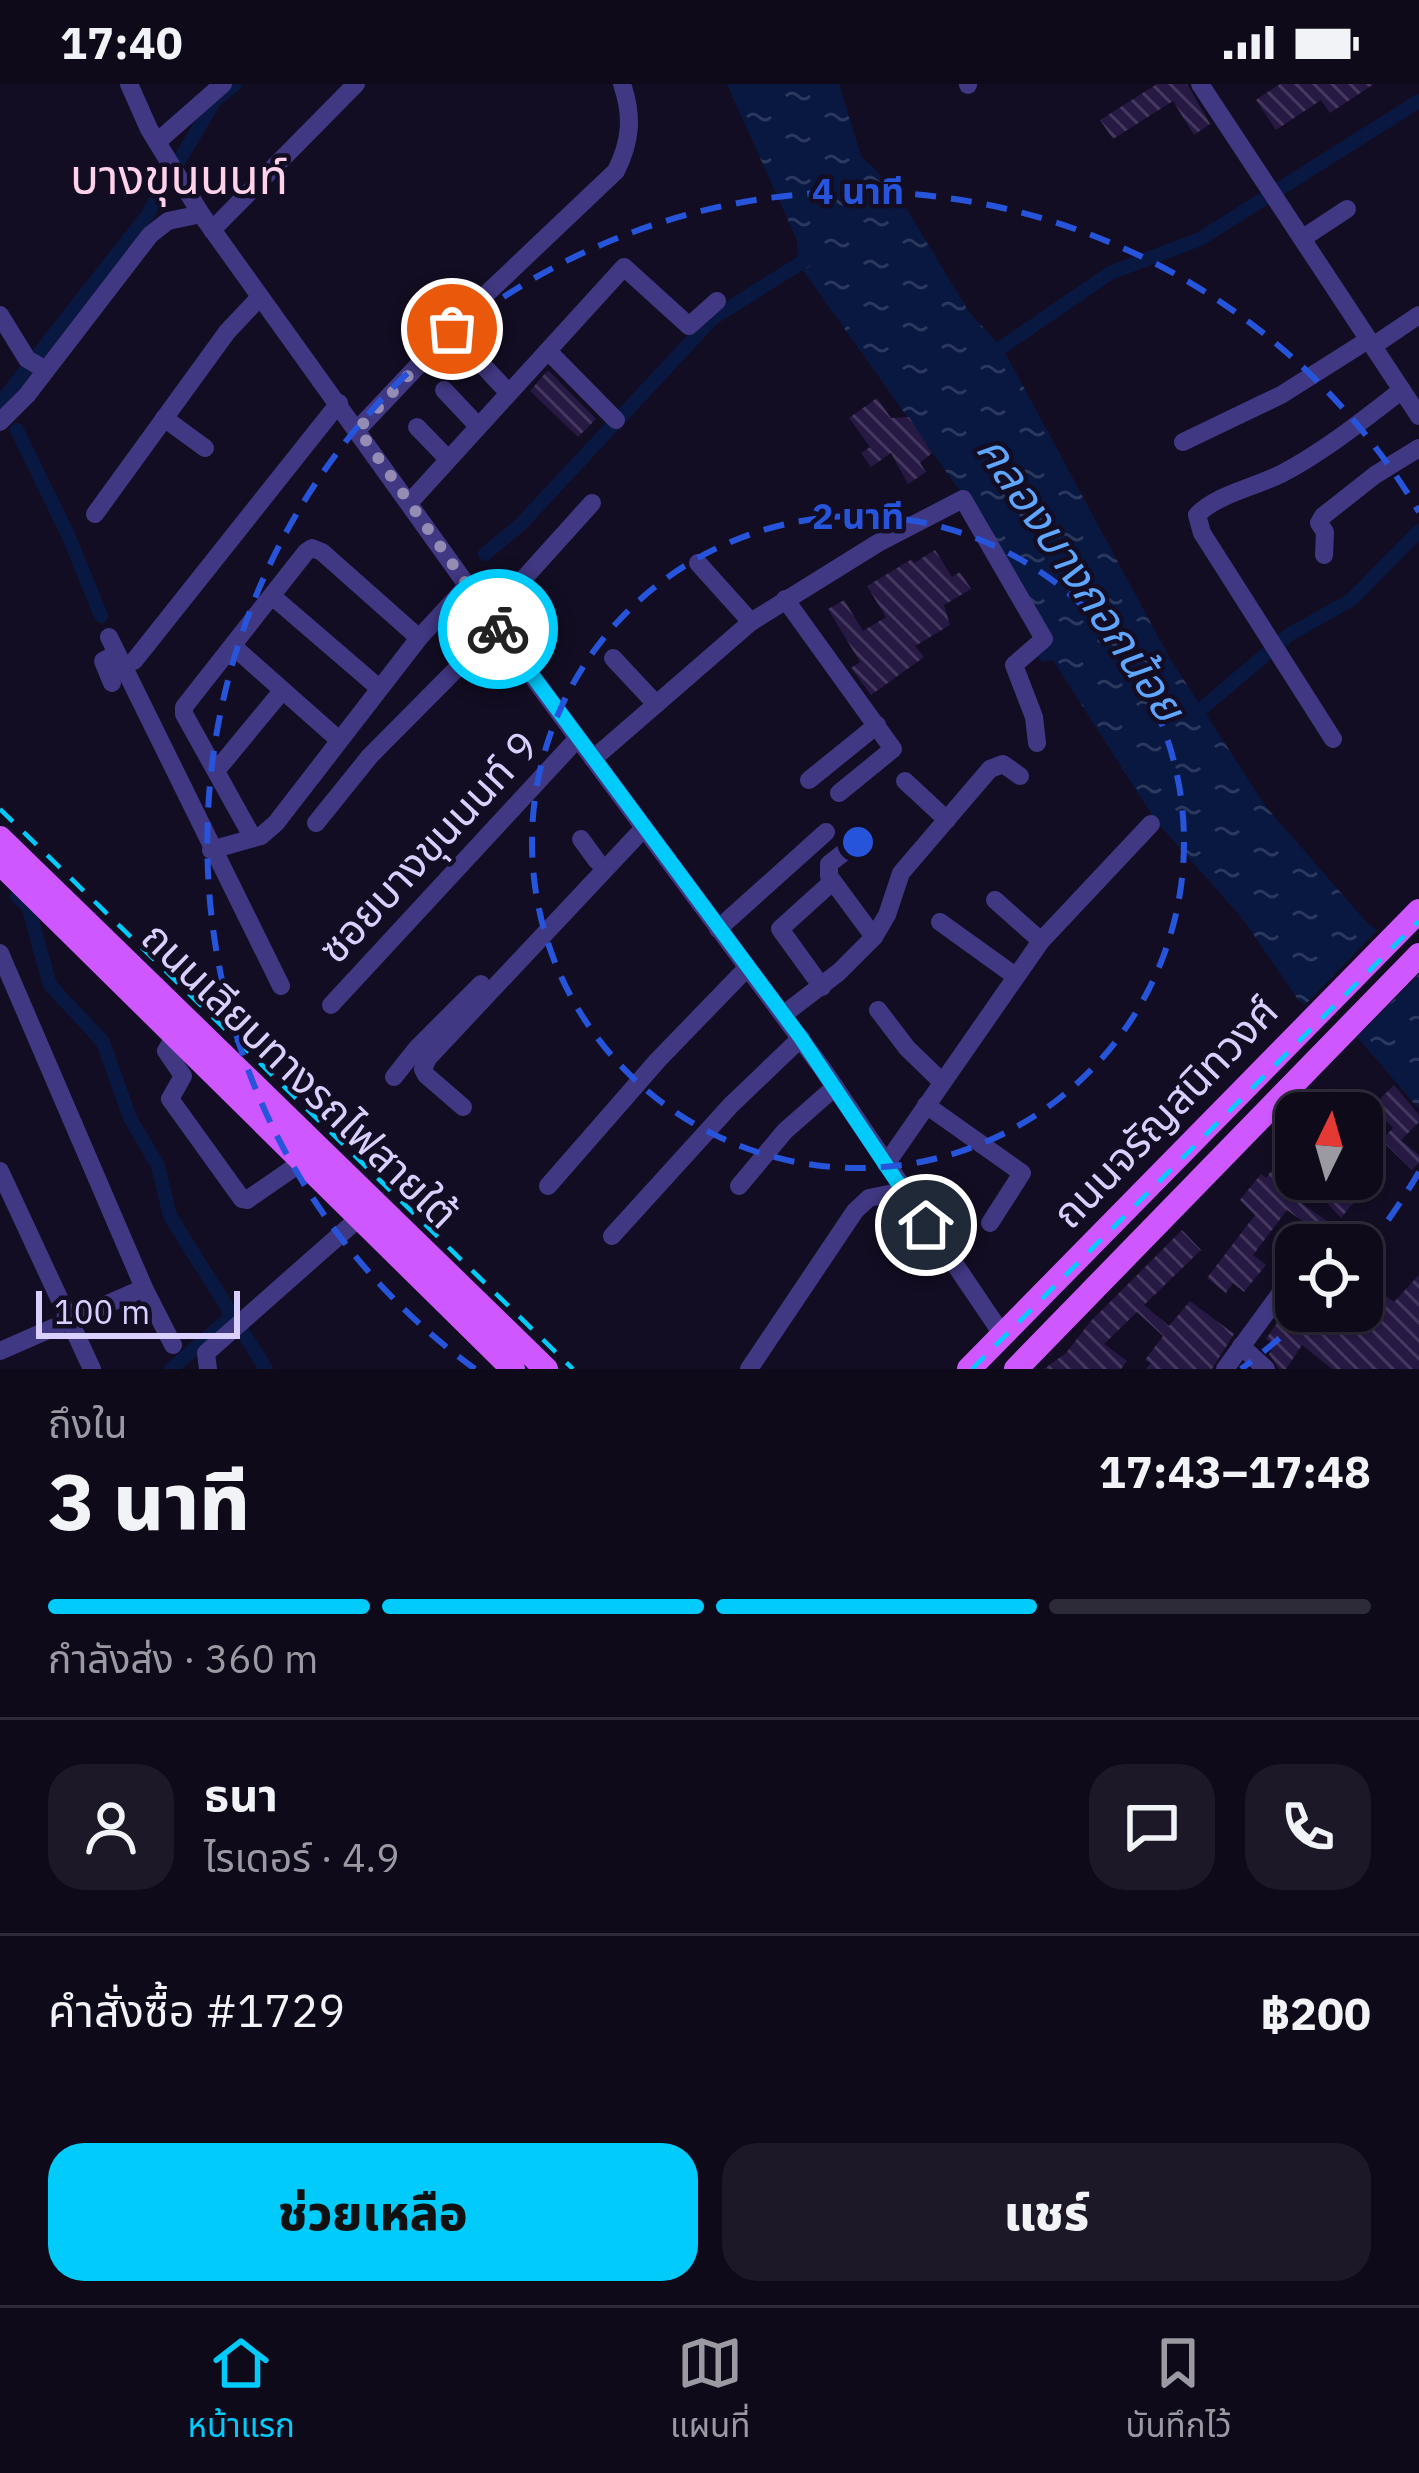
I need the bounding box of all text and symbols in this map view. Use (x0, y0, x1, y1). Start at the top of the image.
text: 17:40 (60, 13, 183, 71)
district label: บางขุนนนท์ (70, 145, 288, 207)
text: 4 นาที (812, 167, 904, 214)
pin (401, 278, 503, 380)
icon: bag (419, 296, 485, 362)
water label: คลองบางกอกน้อย (965, 423, 1201, 734)
text: 2 นาที (812, 492, 904, 539)
courier (438, 569, 558, 689)
icon: bike (465, 596, 531, 662)
street label: ซอยบางขุนนนท์ 9 (306, 719, 549, 974)
centre of rings (837, 821, 879, 863)
street label: ถนนเลียบทางรถไฟสายใต้ (131, 909, 470, 1240)
street label: ถนนจรัญสนิทวงศ์ (1040, 984, 1290, 1240)
north arrow (1275, 1092, 1383, 1200)
map controls (1275, 1092, 1383, 1332)
pin (875, 1174, 977, 1276)
icon: home (893, 1192, 959, 1258)
button: locate (1275, 1224, 1383, 1332)
scale bar (36, 1285, 240, 1338)
text: 100 m (54, 1290, 150, 1333)
text: ถึงใน (48, 1398, 127, 1449)
text: 17:43–17:48 (1099, 1442, 1371, 1500)
text: 3 นาที (48, 1450, 250, 1551)
text: กำลังส่ง · 360 m (48, 1633, 318, 1684)
button: person (48, 1764, 174, 1890)
button: chat (1089, 1764, 1215, 1890)
button: phone (1245, 1764, 1371, 1890)
text: ธนา (204, 1765, 278, 1823)
text: ไรเดอร์ · 4.9 (204, 1832, 400, 1883)
text: คำสั่งซื้อ #1729 (48, 1981, 345, 2039)
text: ฿200 (1260, 1984, 1371, 2042)
button: ช่วยเหลือ (48, 2143, 698, 2281)
button: แชร์ (722, 2143, 1371, 2281)
tab: หน้าแรก (188, 2330, 295, 2452)
tab: แผนที่ (670, 2330, 750, 2452)
tab: บันทึกไว้ (1125, 2330, 1231, 2452)

